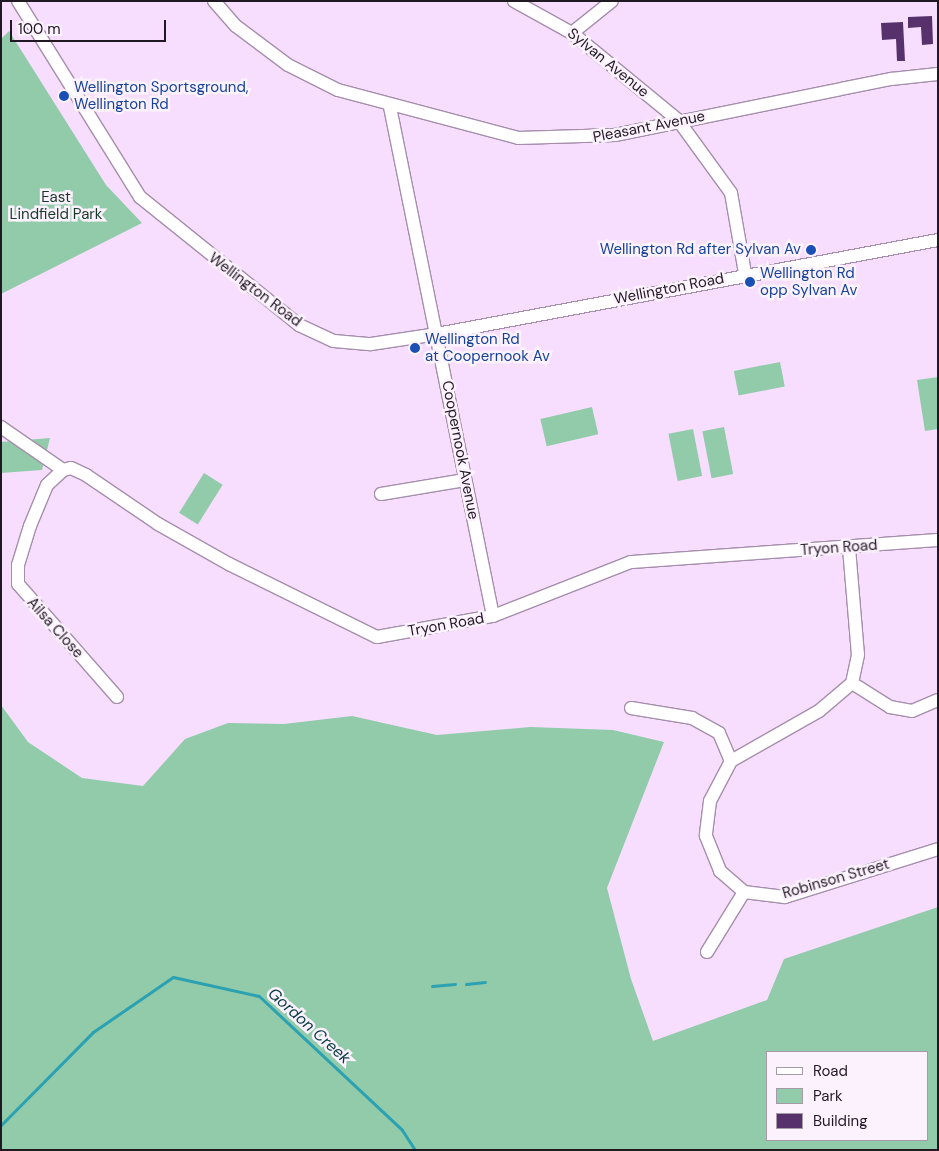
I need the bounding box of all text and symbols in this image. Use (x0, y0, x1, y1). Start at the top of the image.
scale bar (12, 10, 169, 42)
text: 100 m (18, 19, 61, 39)
street label: Sylvan Avenue (564, 25, 652, 101)
place label: Wellington Sportsground, Wellington Rd (74, 78, 249, 113)
marker: Wellington Sportsground, Wellington Rd (58, 90, 70, 102)
street label: Pleasant Avenue (591, 107, 707, 147)
park label: East Lindfield Park (10, 188, 102, 223)
place label: Wellington Rd after Sylvan Av (600, 241, 801, 259)
marker: Wellington Rd after Sylvan Av (805, 244, 817, 256)
street label: Wellington Road (205, 249, 305, 331)
place label: Wellington Rd opp Sylvan Av (760, 264, 857, 299)
street label: Wellington Road (612, 270, 726, 308)
marker: Wellington Rd opp Sylvan Av (744, 276, 756, 288)
place label: Wellington Rd at Coopernook Av (425, 330, 550, 365)
marker: Wellington Rd at Coopernook Av (409, 342, 421, 354)
street label: Coopernook Avenue (438, 379, 482, 521)
street label: Tryon Road (800, 536, 878, 560)
street label: Ailsa Close (23, 594, 87, 662)
street label: Tryon Road (406, 609, 486, 641)
street label: Robinson Street (780, 855, 892, 903)
water label: Gordon Creek (264, 984, 354, 1068)
legend (766, 1051, 929, 1141)
text: Road (813, 1061, 848, 1081)
text: Park (813, 1086, 843, 1106)
text: Building (813, 1111, 868, 1131)

